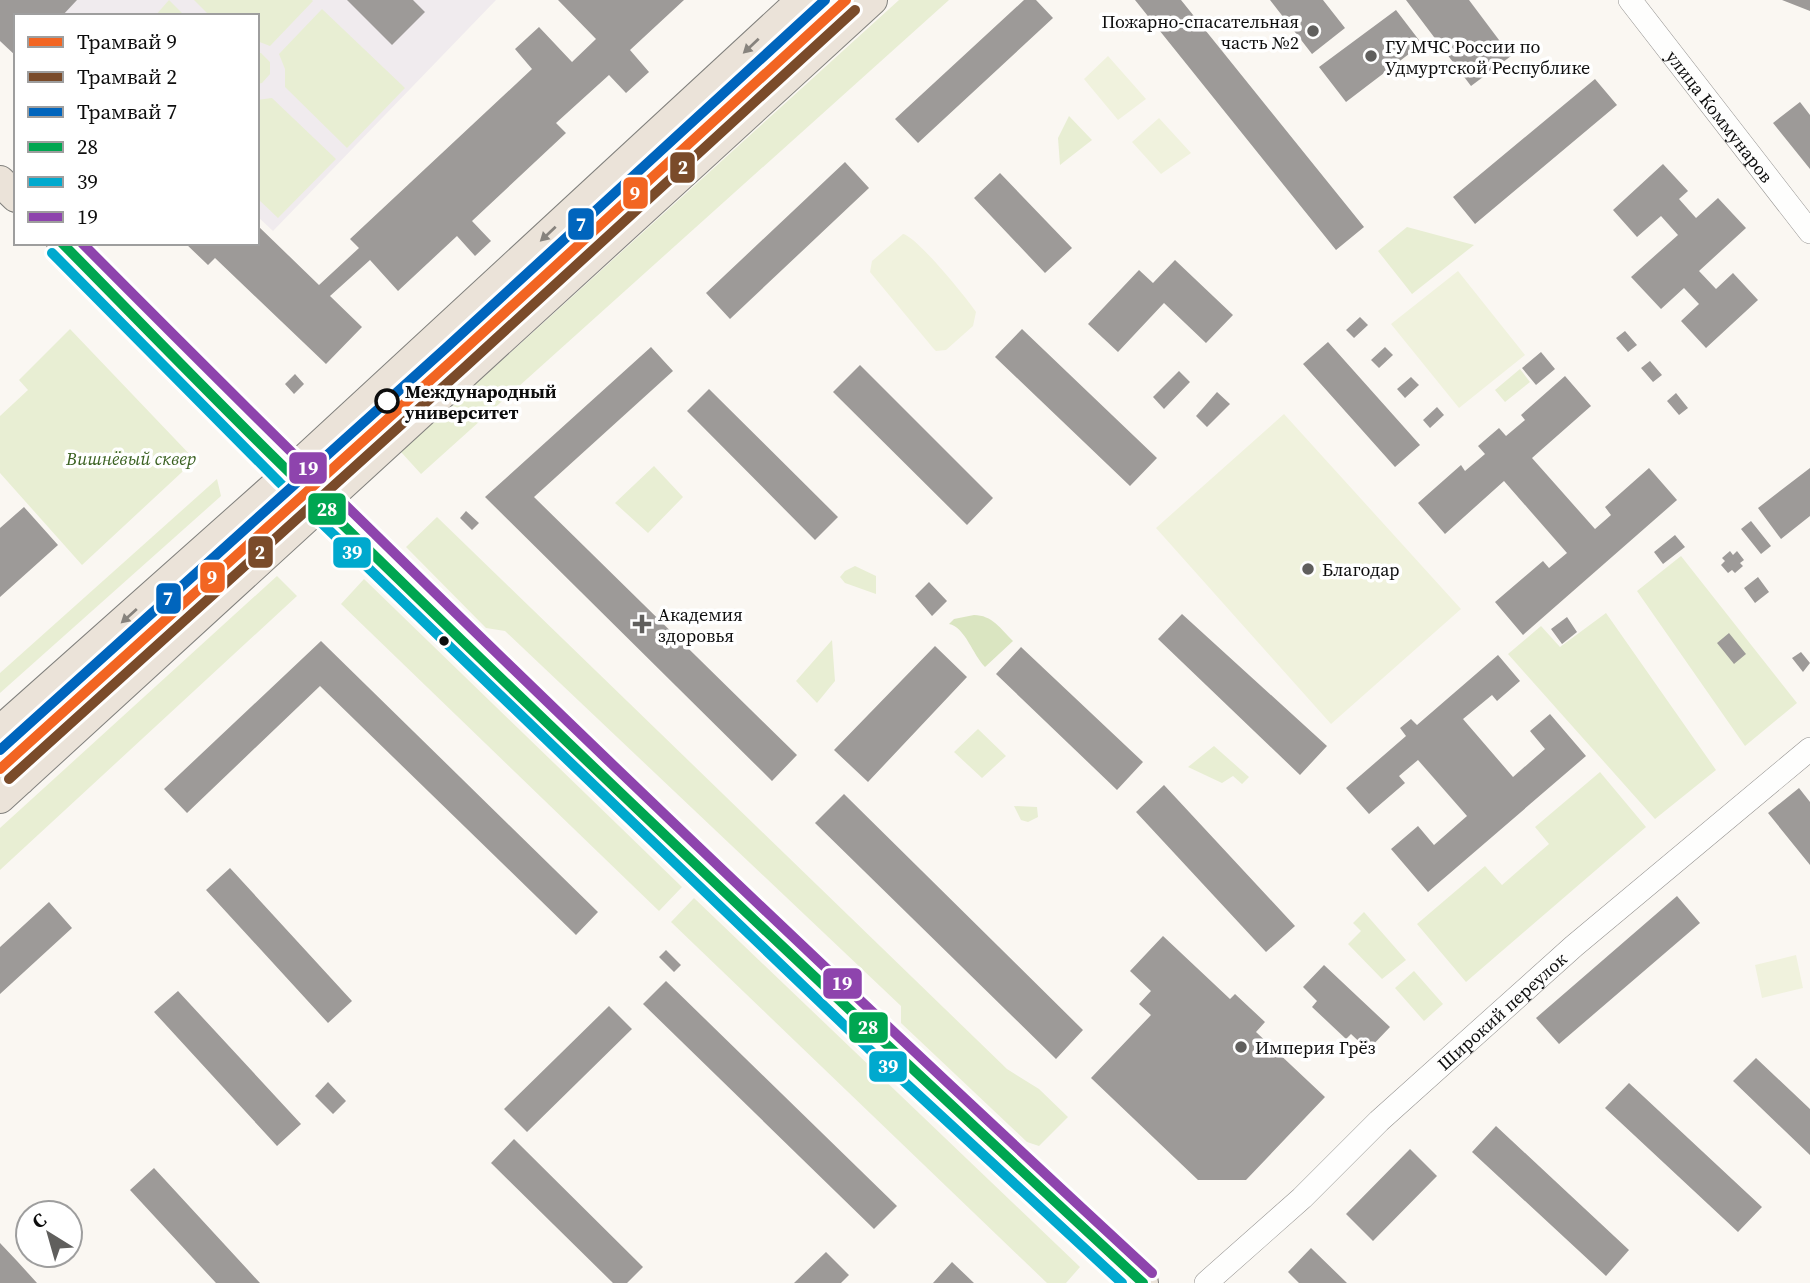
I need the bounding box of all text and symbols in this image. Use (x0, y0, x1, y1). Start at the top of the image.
place label: Пожарно-спасательная часть №2 (1101, 9, 1299, 55)
legend (14, 14, 259, 245)
marker: Пожарно-спасательная часть №2 (1305, 23, 1321, 39)
text: Трамвай 9 (77, 27, 177, 56)
place label: ГУ МЧС России по Удмуртской Республике (1385, 34, 1590, 80)
one-way arrow (743, 38, 760, 54)
street label: улица Коммунаров (1661, 45, 1779, 188)
marker: ГУ МЧС России по Удмуртской Республике (1363, 48, 1379, 64)
text: Трамвай 2 (77, 62, 177, 91)
text: Трамвай 7 (77, 97, 177, 126)
text: 28 (77, 132, 98, 161)
line badge: 2 (669, 151, 696, 184)
text: 2 (678, 154, 688, 180)
text: 39 (77, 167, 98, 196)
line badge: 9 (622, 176, 649, 210)
text: 9 (630, 180, 640, 206)
text: 19 (77, 202, 98, 231)
line badge: 7 (567, 207, 595, 241)
text: 7 (576, 211, 586, 237)
one-way arrow (539, 226, 557, 242)
place label: Международный университет (404, 379, 557, 425)
marker: Международный университет (375, 389, 399, 413)
park label: Вишнёвый сквер (65, 446, 196, 471)
line badge: 19 (288, 451, 328, 485)
text: 19 (298, 455, 318, 481)
line badge: 28 (307, 492, 347, 526)
text: 28 (317, 496, 337, 522)
line badge: 2 (247, 535, 274, 569)
line badge: 39 (332, 536, 372, 569)
text: 2 (255, 539, 265, 565)
text: 39 (342, 539, 362, 565)
place label: Благодар (1322, 557, 1399, 582)
line badge: 9 (199, 561, 226, 594)
marker: Благодар (1300, 561, 1316, 577)
text: 9 (207, 564, 217, 590)
line badge: 7 (155, 582, 182, 615)
text: 7 (163, 585, 173, 611)
place label: Академия здоровья (658, 602, 743, 648)
one-way arrow (120, 608, 138, 624)
marker: Академия здоровья (632, 614, 652, 634)
unlabelled marker (437, 634, 451, 648)
street label: Широкий переулок (1432, 946, 1572, 1076)
line badge: 19 (822, 967, 863, 1000)
text: 19 (832, 970, 852, 996)
line badge: 28 (848, 1011, 889, 1044)
text: 28 (858, 1014, 878, 1040)
place label: Империя Грёз (1255, 1035, 1376, 1060)
marker: Империя Грёз (1233, 1039, 1249, 1055)
line badge: 39 (868, 1050, 908, 1083)
text: 39 (878, 1053, 898, 1079)
north arrow (14, 1199, 84, 1269)
text: С (26, 1206, 51, 1234)

